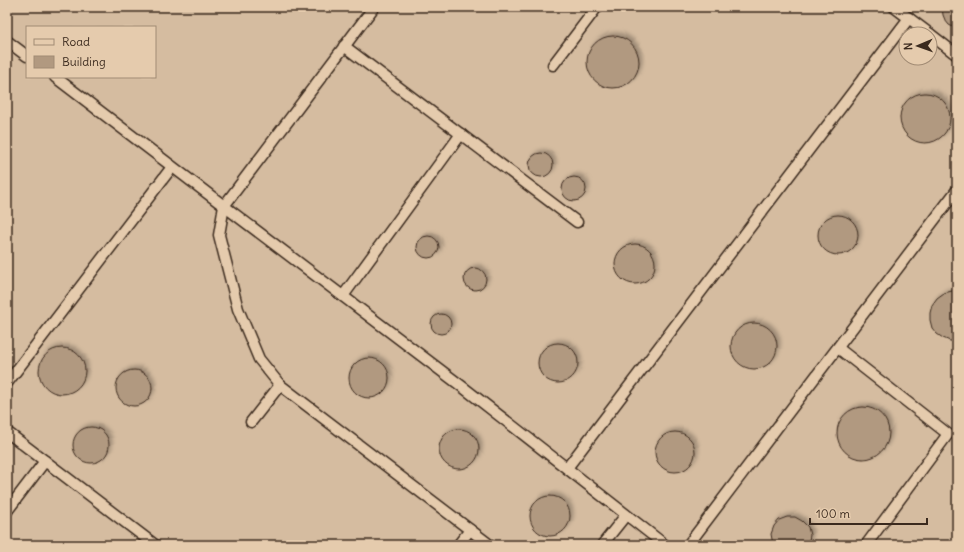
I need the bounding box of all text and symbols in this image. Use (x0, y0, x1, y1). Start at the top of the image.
legend (26, 26, 156, 78)
north arrow (898, 26, 938, 66)
text: Road (62, 34, 90, 49)
text: N (901, 42, 915, 50)
text: Building (62, 54, 106, 69)
scale bar (810, 500, 927, 526)
text: 100 m (816, 506, 850, 521)

